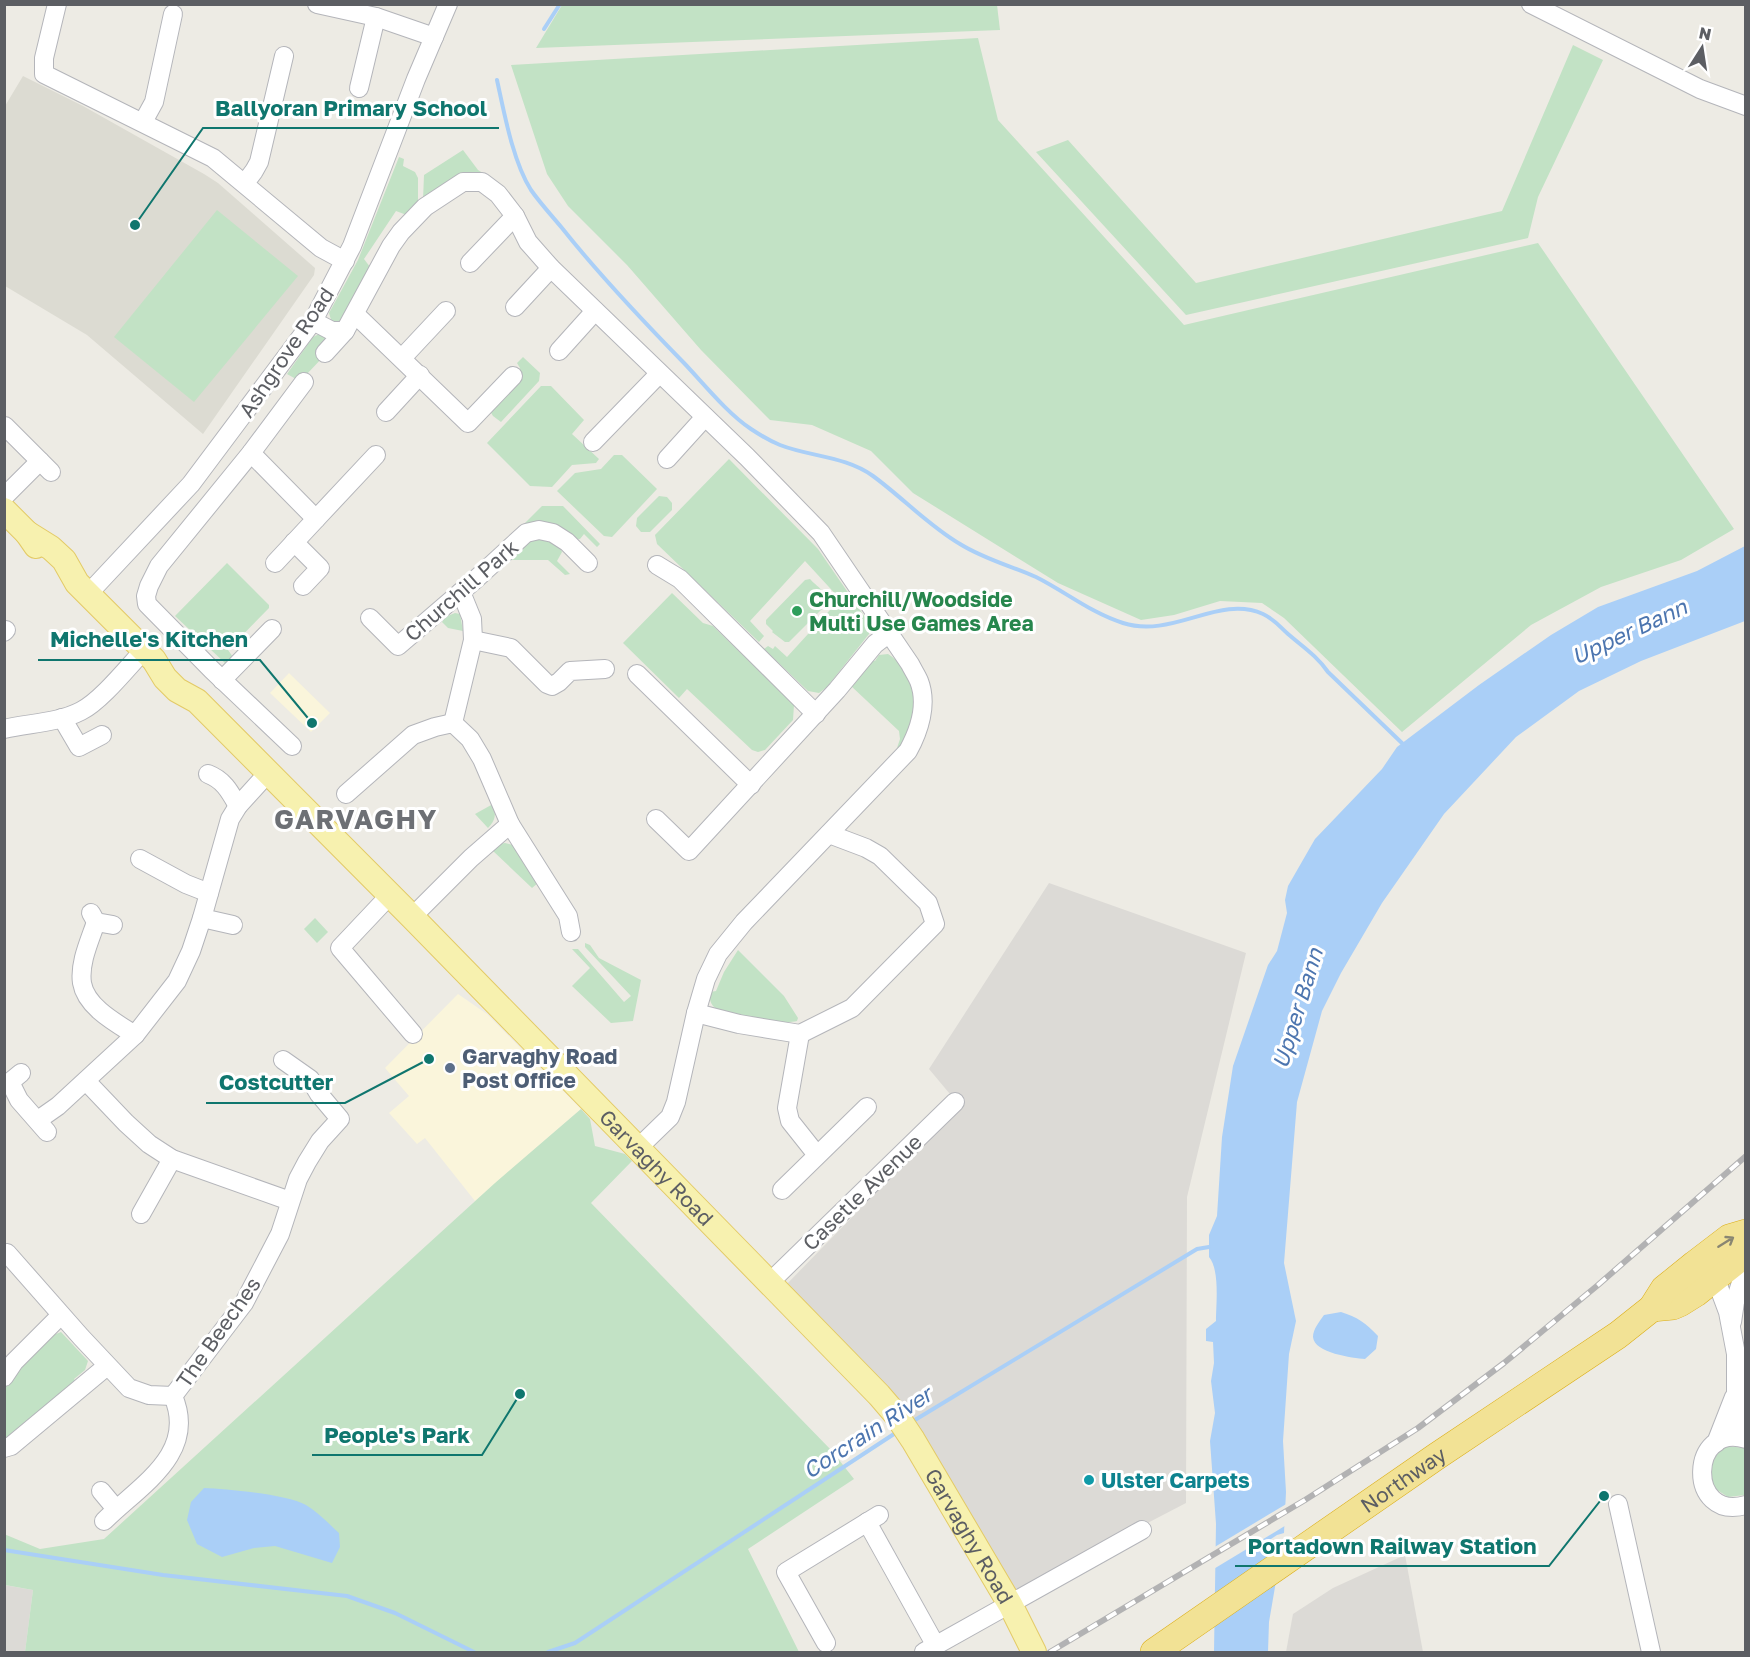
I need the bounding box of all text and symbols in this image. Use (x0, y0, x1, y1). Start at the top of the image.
north arrow (1672, 18, 1732, 78)
text: N (1697, 22, 1713, 44)
callout: Ballyoran Primary School (203, 88, 499, 128)
text: Ballyoran Primary School (215, 94, 487, 121)
street label: Ashgrove Road (233, 282, 339, 422)
street label: Churchill Park (399, 534, 523, 646)
place label: Churchill/Woodside Multi Use Games Area (809, 586, 1034, 636)
water label: Upper Bann (1567, 592, 1692, 669)
marker: Churchill/Woodside Multi Use Games Area (790, 604, 804, 618)
callout: Michelle's Kitchen (38, 620, 260, 660)
text: Michelle's Kitchen (50, 625, 248, 652)
district label: GARVAGHY (274, 803, 438, 835)
water label: Upper Bann (1266, 943, 1328, 1071)
place label: Garvaghy Road Post Office (462, 1043, 618, 1093)
marker: Garvaghy Road Post Office (443, 1061, 457, 1075)
callout: Costcutter (206, 1063, 345, 1103)
text: Costcutter (219, 1068, 334, 1095)
street label: Garvaghy Road (594, 1104, 719, 1231)
street label: Casetle Avenue (797, 1128, 927, 1256)
one-way arrow (1717, 1235, 1734, 1247)
street label: The Beeches (170, 1272, 266, 1392)
water label: Corcrain River (797, 1378, 939, 1484)
callout: People's Park (312, 1415, 482, 1455)
text: People's Park (324, 1421, 470, 1448)
street label: Northway (1355, 1441, 1451, 1518)
street label: Garvaghy Road (920, 1464, 1020, 1608)
place label: Ulster Carpets (1101, 1467, 1250, 1493)
marker: Ulster Carpets (1082, 1473, 1096, 1487)
callout: Portadown Railway Station (1235, 1526, 1549, 1566)
text: Portadown Railway Station (1247, 1532, 1537, 1559)

